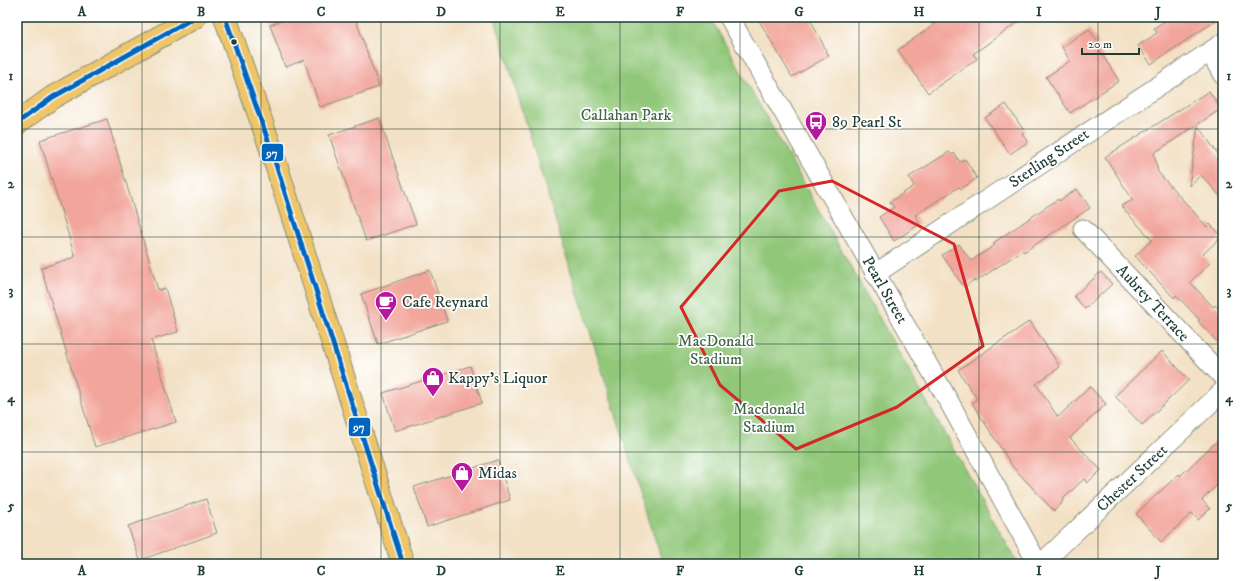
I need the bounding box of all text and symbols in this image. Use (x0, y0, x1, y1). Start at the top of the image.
text: A (77, 4, 87, 20)
text: B (197, 4, 205, 20)
text: C (317, 4, 326, 20)
text: D (436, 4, 446, 20)
text: E (555, 4, 565, 20)
text: F (676, 4, 685, 20)
text: G (794, 4, 804, 20)
text: H (914, 4, 925, 20)
text: I (1036, 4, 1042, 20)
text: J (1153, 4, 1161, 21)
scale bar (1082, 30, 1139, 56)
unlabelled marker (229, 37, 239, 47)
text: 20 m (1088, 37, 1112, 52)
text: 1 (9, 68, 14, 84)
text: 1 (1227, 68, 1232, 84)
park label: Callahan Park (581, 105, 671, 125)
bus stop icon: 89 Pearl St (803, 109, 829, 142)
place label: 89 Pearl St (832, 112, 902, 132)
street label: Sterling Street (1005, 124, 1093, 192)
line badge: 97 (261, 143, 284, 162)
text: 97 (265, 147, 278, 161)
text: 2 (8, 176, 15, 192)
text: 2 (1226, 176, 1233, 192)
street label: Pearl Street (858, 253, 912, 327)
street label: Aubrey Terrace (1112, 260, 1194, 346)
text: 3 (9, 283, 14, 299)
text: 3 (1227, 283, 1232, 299)
cafe icon: Cafe Reynard (373, 289, 399, 322)
place label: Cafe Reynard (402, 292, 488, 312)
park label: MacDonald Stadium (678, 331, 754, 369)
shop icon: Kappy's Liquor (420, 365, 446, 398)
place label: Kappy's Liquor (448, 368, 548, 388)
text: 4 (6, 390, 15, 407)
text: 4 (1224, 390, 1233, 407)
park label: Macdonald Stadium (733, 399, 805, 437)
line badge: 97 (348, 417, 371, 437)
text: 97 (352, 421, 365, 435)
street label: Chester Street (1092, 440, 1172, 516)
shop icon: Midas (449, 460, 475, 493)
place label: Midas (478, 463, 517, 483)
text: 5 (7, 498, 15, 514)
text: 5 (1225, 498, 1233, 514)
text: A (77, 563, 87, 579)
text: B (197, 563, 205, 579)
text: C (317, 563, 326, 579)
text: D (436, 563, 446, 579)
text: E (555, 563, 565, 579)
text: F (676, 563, 685, 579)
text: G (794, 563, 804, 579)
text: H (914, 563, 925, 579)
text: I (1036, 563, 1042, 579)
text: J (1153, 563, 1161, 580)

